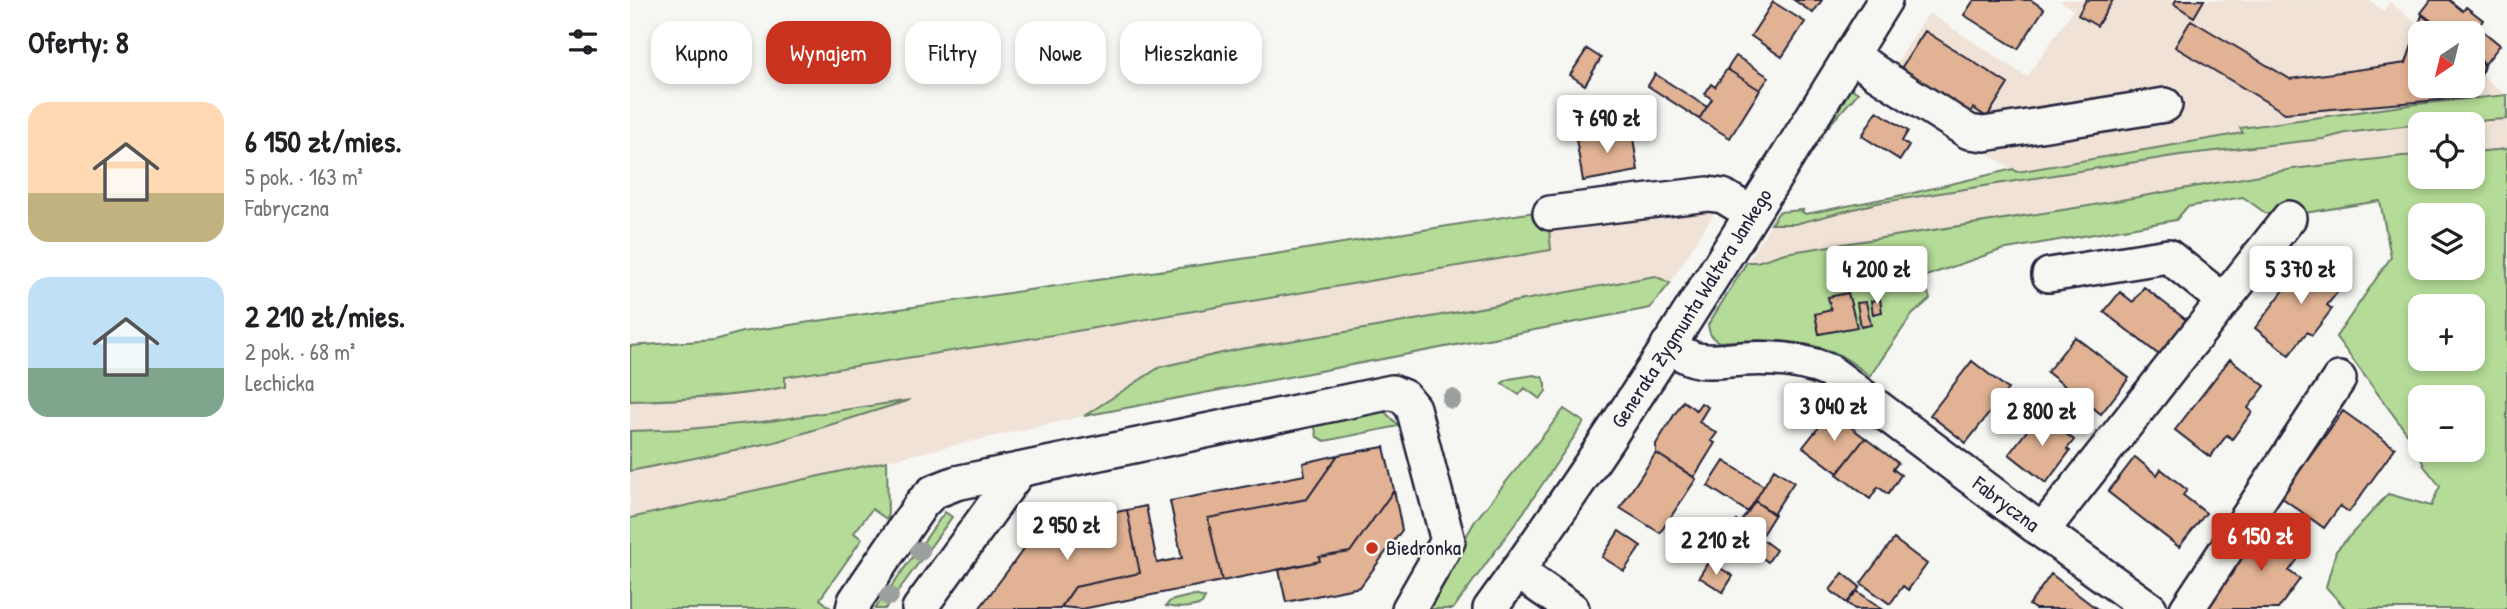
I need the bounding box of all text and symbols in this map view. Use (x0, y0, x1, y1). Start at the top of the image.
chip: Kupno (651, 21, 752, 84)
chip: Wynajem (766, 21, 891, 84)
chip: Filtry (905, 21, 1001, 84)
chip: Nowe (1015, 21, 1106, 84)
chip: Mieszkanie (1120, 21, 1262, 84)
north arrow (2408, 21, 2485, 98)
map controls (2408, 21, 2485, 462)
text: Oferty: 8 (28, 22, 129, 62)
icon: filters (564, 23, 602, 61)
pin: 7 690 zł (1535, 96, 1679, 155)
text: 7 690 zł (1573, 102, 1641, 133)
button: locate (2408, 112, 2485, 189)
text: 6 150 zł/mies. (245, 121, 402, 161)
icon: home (84, 130, 168, 214)
text: 5 pok. · 163 m² (245, 161, 363, 192)
street label: Generała Zygmunta Waltera Jankego (1604, 183, 1778, 434)
text: Fabryczna (245, 192, 329, 223)
button: layers (2408, 203, 2485, 280)
pin: 4 200 zł (1805, 246, 1949, 306)
pin: 5 370 zł (2229, 246, 2373, 306)
text: 4 200 zł (1842, 253, 1912, 284)
text: 5 370 zł (2266, 253, 2336, 284)
button: + (2408, 294, 2485, 371)
text: 2 210 zł/mies. (245, 296, 405, 336)
icon: home (84, 305, 168, 389)
text: 2 pok. · 68 m² (245, 336, 355, 367)
text: Lechicka (245, 367, 314, 398)
pin: 3 040 zł (1762, 384, 1906, 443)
button: − (2408, 385, 2485, 462)
pin: 2 800 zł (1970, 388, 2114, 448)
text: 3 040 zł (1800, 390, 1868, 421)
text: 2 800 zł (2007, 395, 2077, 426)
street label: Fabryczna (1966, 468, 2046, 538)
pin: 2 950 zł (995, 503, 1139, 562)
text: 2 950 zł (1033, 509, 1101, 540)
pin: 6 150 zł (2189, 514, 2333, 573)
pin: 2 210 zł (1644, 518, 1788, 577)
text: 6 150 zł (2228, 520, 2294, 551)
text: 2 210 zł (1681, 524, 1751, 555)
place label: Biedronka (1386, 533, 1461, 562)
marker: Biedronka (1364, 540, 1380, 556)

